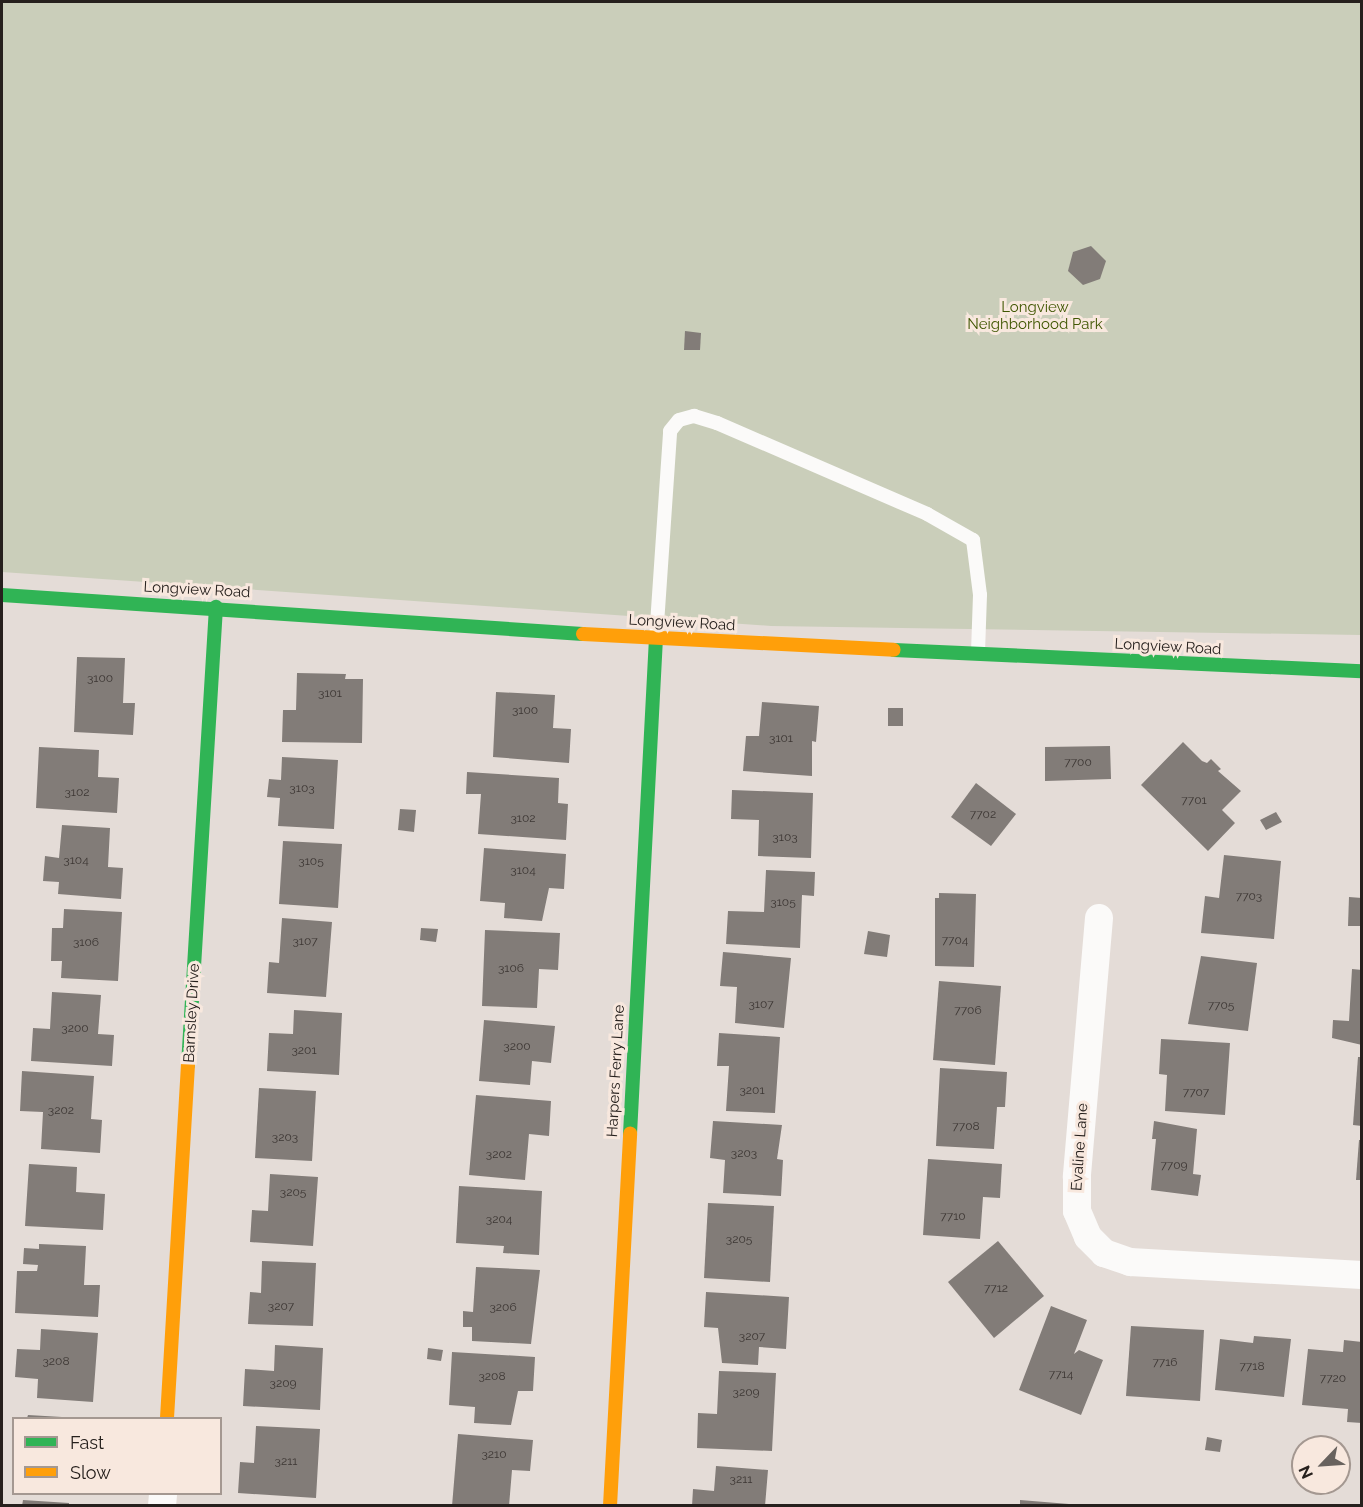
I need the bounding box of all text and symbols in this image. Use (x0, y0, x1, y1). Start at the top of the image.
park label: Longview Neighborhood Park (967, 298, 1103, 333)
street label: Longview Road (143, 578, 251, 602)
street label: Longview Road (628, 611, 736, 635)
street label: Longview Road (1114, 635, 1222, 659)
house number: 3100 (87, 672, 113, 686)
house number: 3101 (318, 687, 342, 701)
house number: 3100 (512, 704, 538, 718)
house number: 3101 (769, 732, 793, 746)
house number: 7700 (1064, 756, 1092, 770)
house number: 3103 (289, 782, 315, 796)
house number: 3102 (64, 786, 90, 800)
house number: 7701 (1181, 794, 1207, 808)
house number: 7702 (970, 808, 996, 822)
house number: 3102 (510, 812, 536, 826)
house number: 3103 (772, 831, 798, 845)
house number: 3104 (63, 854, 89, 868)
house number: 3105 (298, 855, 324, 869)
house number: 3104 (510, 864, 536, 878)
house number: 7703 (1236, 890, 1262, 904)
house number: 3105 (770, 896, 796, 910)
house number: 7704 (942, 934, 968, 948)
house number: 3107 (292, 935, 318, 949)
house number: 3106 (73, 936, 99, 950)
house number: 3106 (498, 962, 524, 976)
street label: Barnsley Drive (180, 963, 204, 1063)
house number: 3107 (748, 998, 774, 1012)
house number: 7705 (1208, 999, 1234, 1013)
street label: Harpers Ferry Lane (604, 1004, 628, 1138)
house number: 7706 (954, 1004, 982, 1018)
house number: 3200 (61, 1022, 89, 1036)
house number: 3200 (503, 1040, 531, 1054)
house number: 3201 (291, 1044, 317, 1058)
house number: 3201 (739, 1084, 765, 1098)
house number: 7707 (1183, 1086, 1209, 1100)
street label: Evaline Lane (1068, 1102, 1092, 1192)
house number: 3202 (48, 1104, 74, 1118)
house number: 7708 (952, 1120, 980, 1134)
house number: 3203 (272, 1131, 298, 1145)
house number: 3203 (731, 1147, 757, 1161)
house number: 3202 (486, 1148, 512, 1162)
house number: 7709 (1160, 1159, 1188, 1173)
house number: 3205 (280, 1186, 306, 1200)
house number: 7710 (940, 1210, 966, 1224)
house number: 3204 (486, 1213, 512, 1227)
house number: 3205 (726, 1233, 752, 1247)
house number: 7712 (984, 1282, 1008, 1296)
house number: 3207 (268, 1300, 294, 1314)
house number: 3206 (489, 1301, 517, 1315)
house number: 3207 (739, 1330, 765, 1344)
house number: 3208 (42, 1355, 70, 1369)
house number: 7716 (1152, 1356, 1178, 1370)
house number: 7718 (1239, 1360, 1265, 1374)
house number: 7714 (1049, 1368, 1073, 1382)
house number: 3208 (478, 1370, 506, 1384)
house number: 7720 (1320, 1372, 1346, 1386)
house number: 3209 (269, 1377, 297, 1391)
house number: 3209 (732, 1386, 760, 1400)
legend (12, 1417, 222, 1495)
text: Fast (70, 1432, 104, 1453)
north arrow (1291, 1435, 1351, 1495)
house number: 3210 (481, 1448, 507, 1462)
house number: 3211 (275, 1455, 297, 1469)
text: Slow (70, 1462, 111, 1483)
text: N (1295, 1462, 1317, 1482)
house number: 3211 (730, 1473, 752, 1487)

